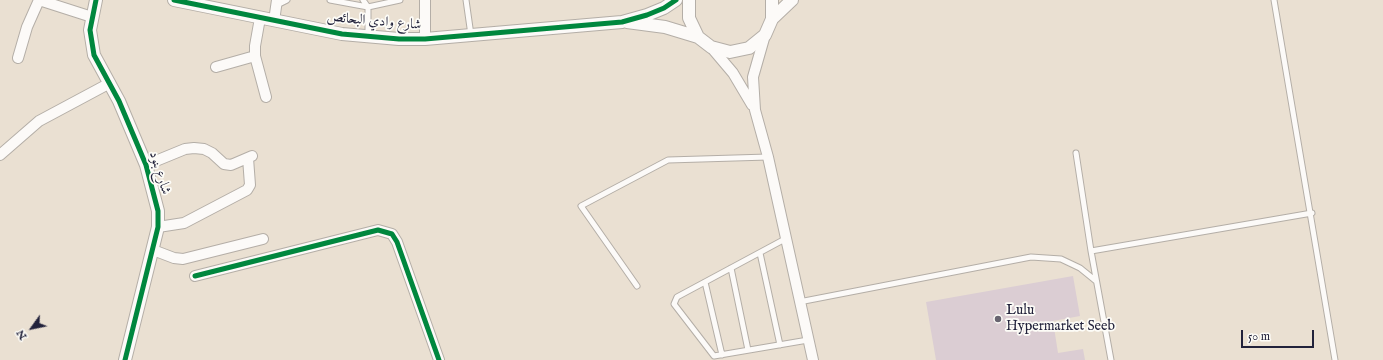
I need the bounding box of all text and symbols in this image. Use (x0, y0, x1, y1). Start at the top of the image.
street label: شارع وادي البحائص (326, 9, 422, 35)
street label: شارع بنود (144, 149, 174, 197)
place label: Lulu Hypermarket Seeb (1006, 303, 1115, 336)
north arrow (12, 308, 52, 348)
marker: Lulu Hypermarket Seeb (993, 314, 1003, 324)
scale bar (1243, 322, 1316, 348)
text: N (13, 327, 30, 342)
text: 50 m (1248, 329, 1270, 344)

